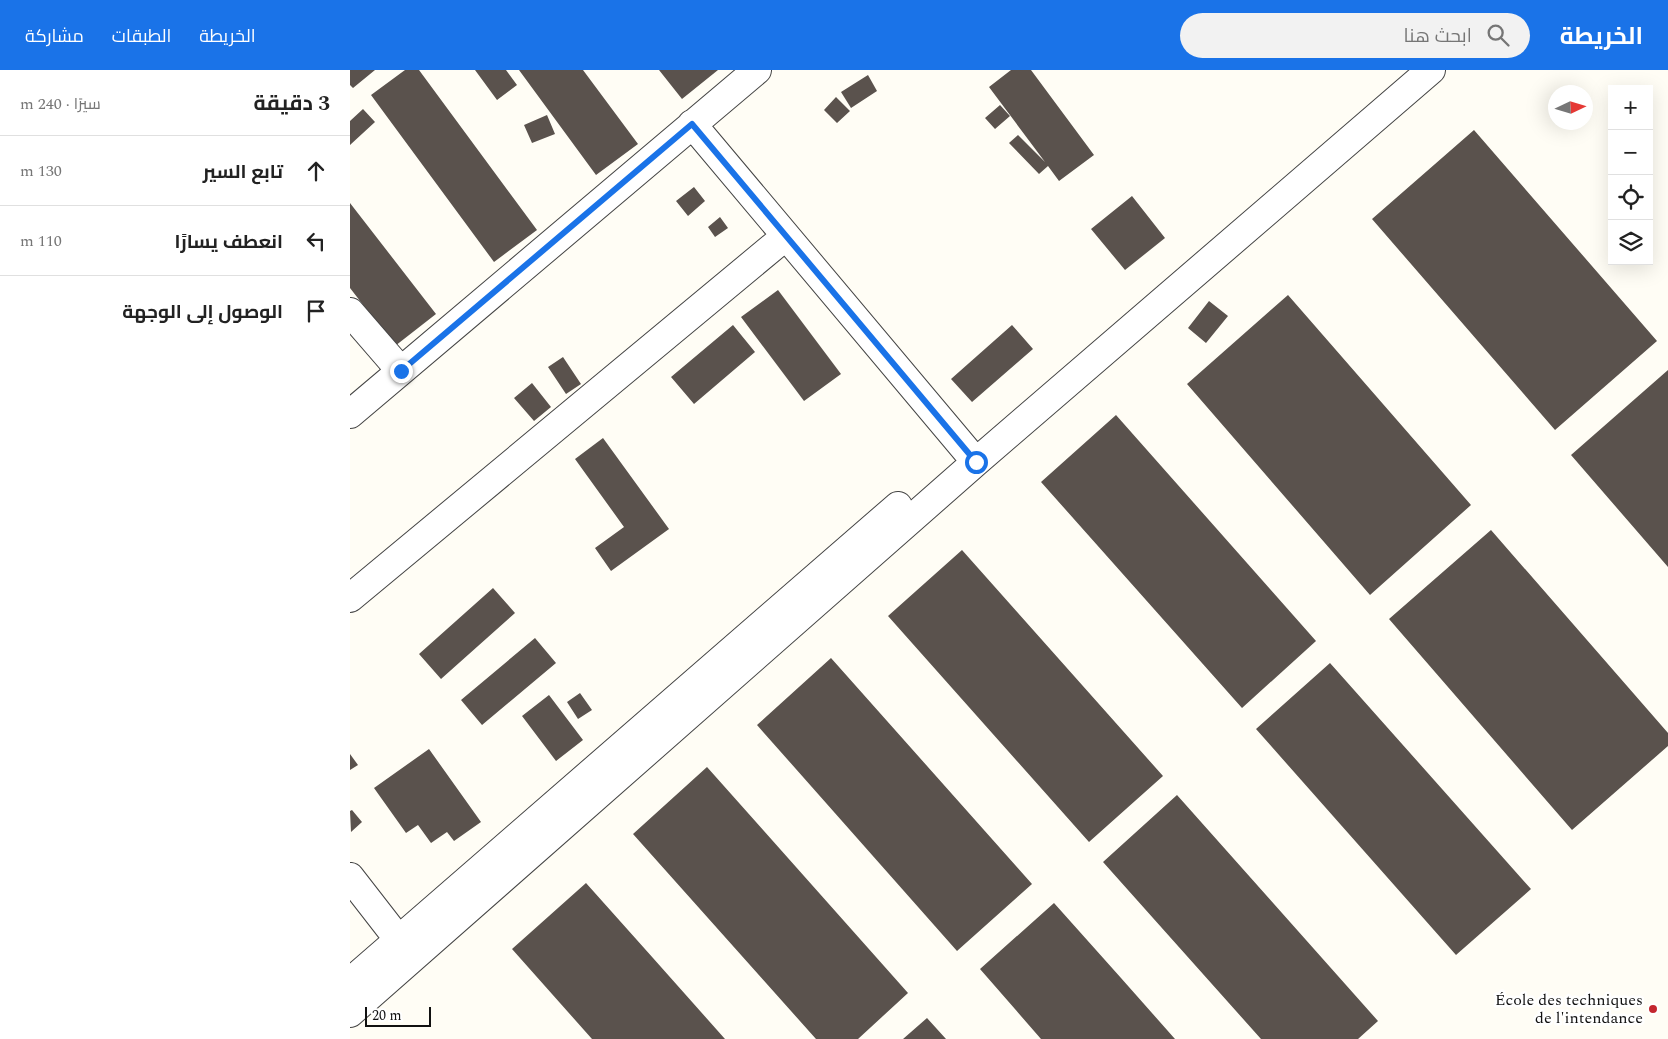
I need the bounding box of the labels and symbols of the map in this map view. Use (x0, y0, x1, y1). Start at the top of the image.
north arrow (1548, 85, 1593, 130)
route end (390, 360, 413, 383)
route start (965, 451, 988, 474)
place label: École des techniques de l'intendance (1495, 988, 1643, 1030)
marker: École des techniques de l'intendance (1647, 1003, 1659, 1015)
scale bar (365, 1004, 431, 1027)

